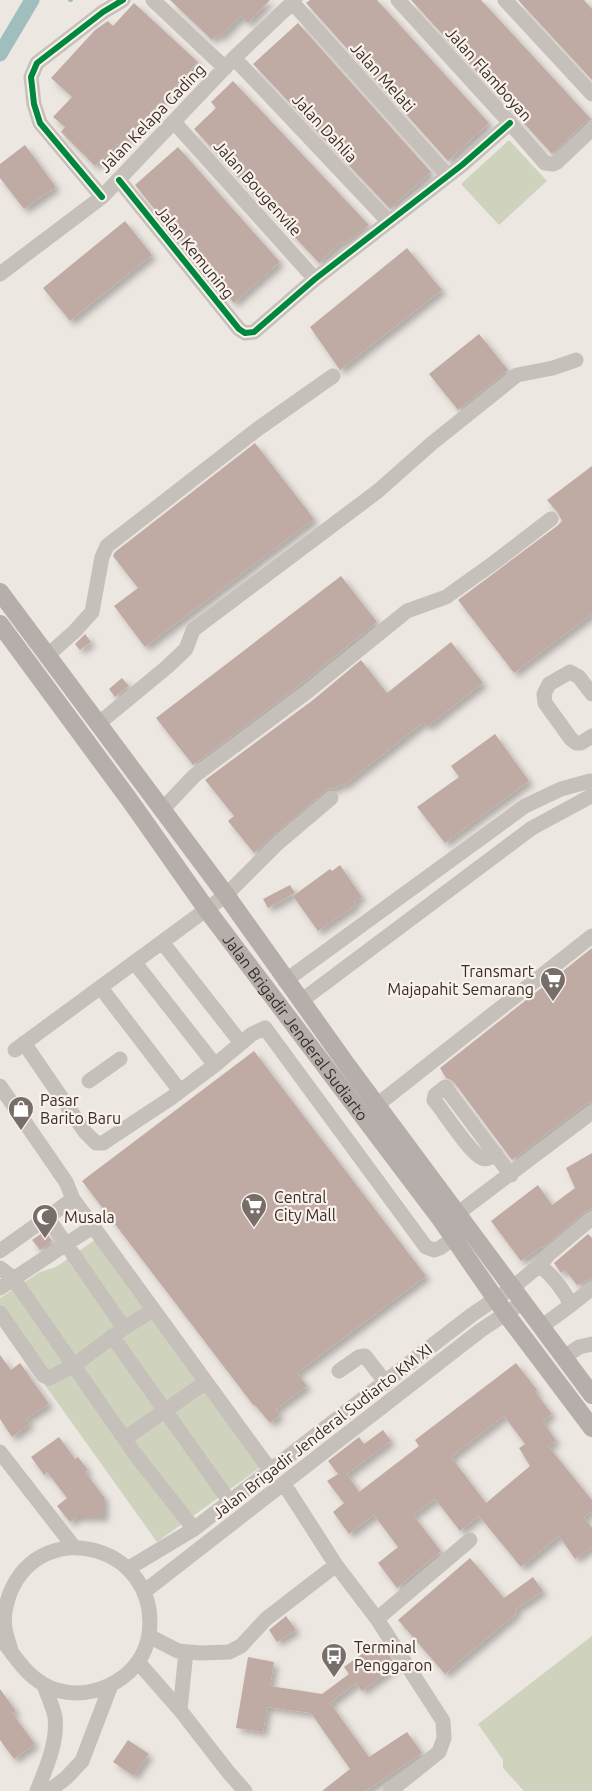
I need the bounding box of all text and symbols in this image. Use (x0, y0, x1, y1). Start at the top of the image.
street label: Jalan Flamboyan (442, 23, 536, 125)
street label: Jalan Melati (347, 39, 419, 115)
street label: Jalan Kelapa Gading (96, 60, 208, 176)
street label: Jalan Dahlia (289, 90, 361, 166)
street label: Jalan Bougenvile (211, 137, 305, 239)
street label: Jalan Kemuning (152, 202, 238, 302)
street label: Jalan Brigadir Jenderal Sudiarto (219, 930, 372, 1124)
place label: Transmart Majapahit Semarang (387, 962, 535, 998)
supermarket icon: Transmart Majapahit Semarang (538, 965, 568, 1003)
place label: Pasar Barito Baru (40, 1091, 121, 1127)
shop icon: Pasar Barito Baru (6, 1094, 36, 1132)
place label: Central City Mall (274, 1188, 336, 1224)
supermarket icon: Central City Mall (239, 1191, 269, 1229)
mosque icon: Musala (30, 1202, 60, 1240)
place label: Musala (64, 1208, 115, 1226)
street label: Jalan Brigadir Jenderal Sudiarto KM XI (209, 1340, 435, 1522)
place label: Terminal Penggaron (354, 1638, 432, 1674)
bus stop icon: Terminal Penggaron (319, 1641, 349, 1679)

